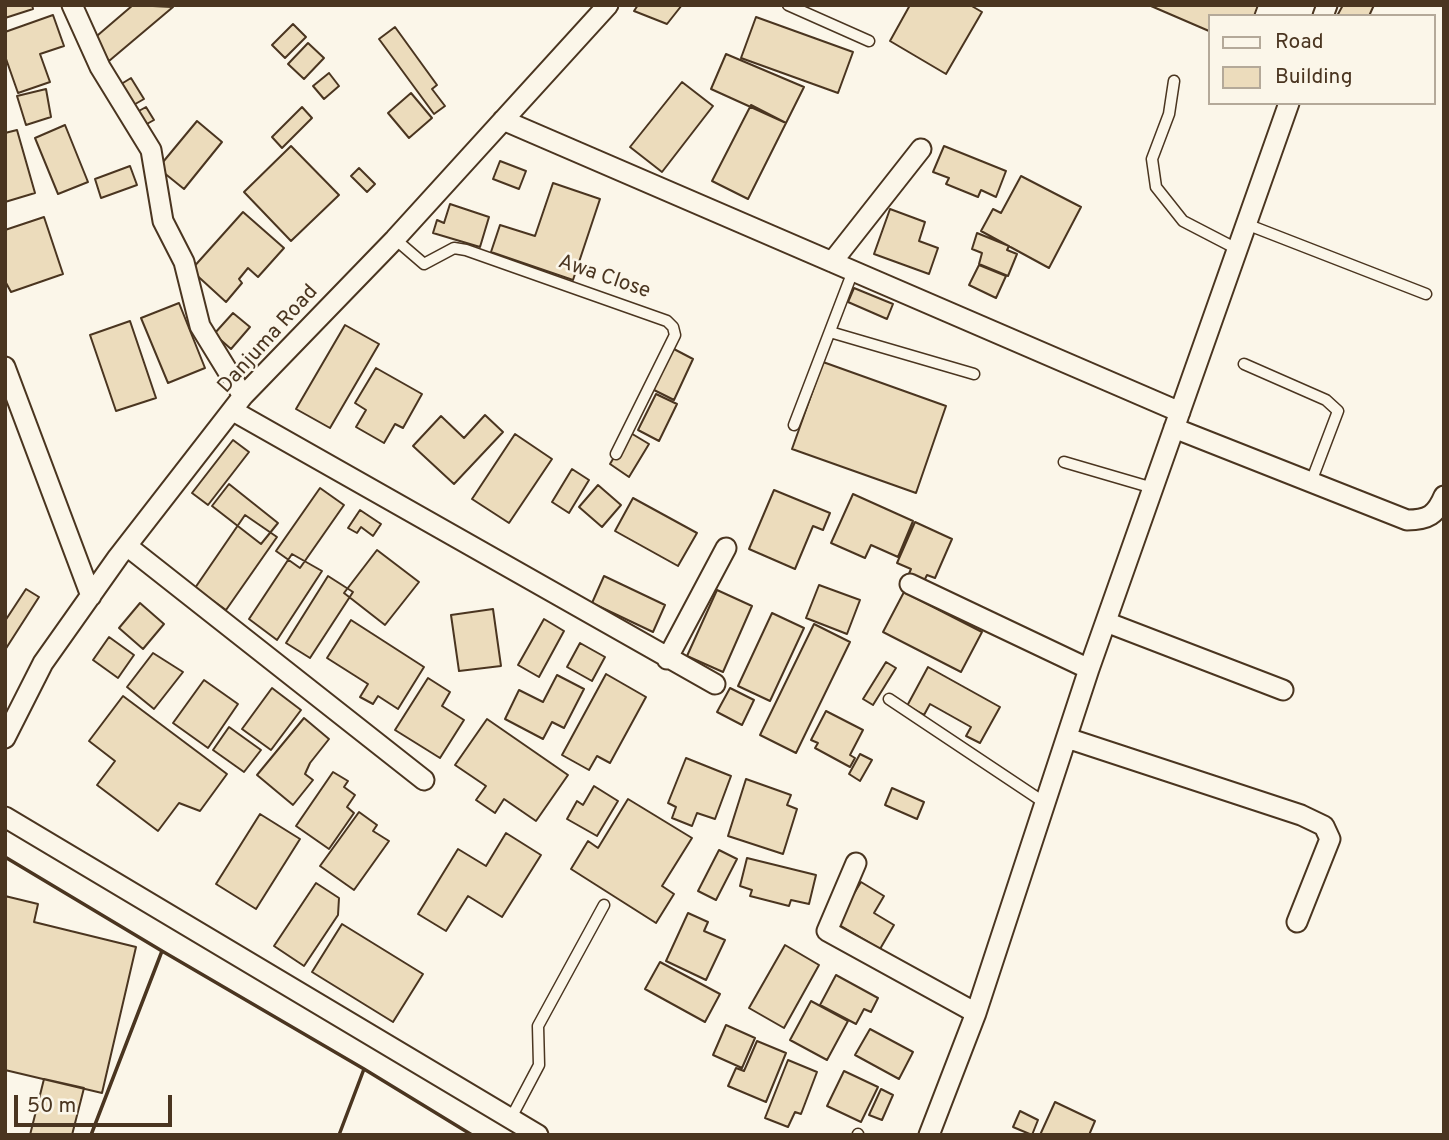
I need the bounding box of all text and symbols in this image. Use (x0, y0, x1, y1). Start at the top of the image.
legend (1208, 14, 1435, 105)
text: Road (1275, 29, 1324, 56)
text: Building (1275, 64, 1353, 91)
street label: Awa Close (555, 250, 653, 306)
street label: Danjuma Road (214, 280, 324, 400)
scale bar (18, 1080, 175, 1124)
text: 50 m (27, 1093, 76, 1120)

